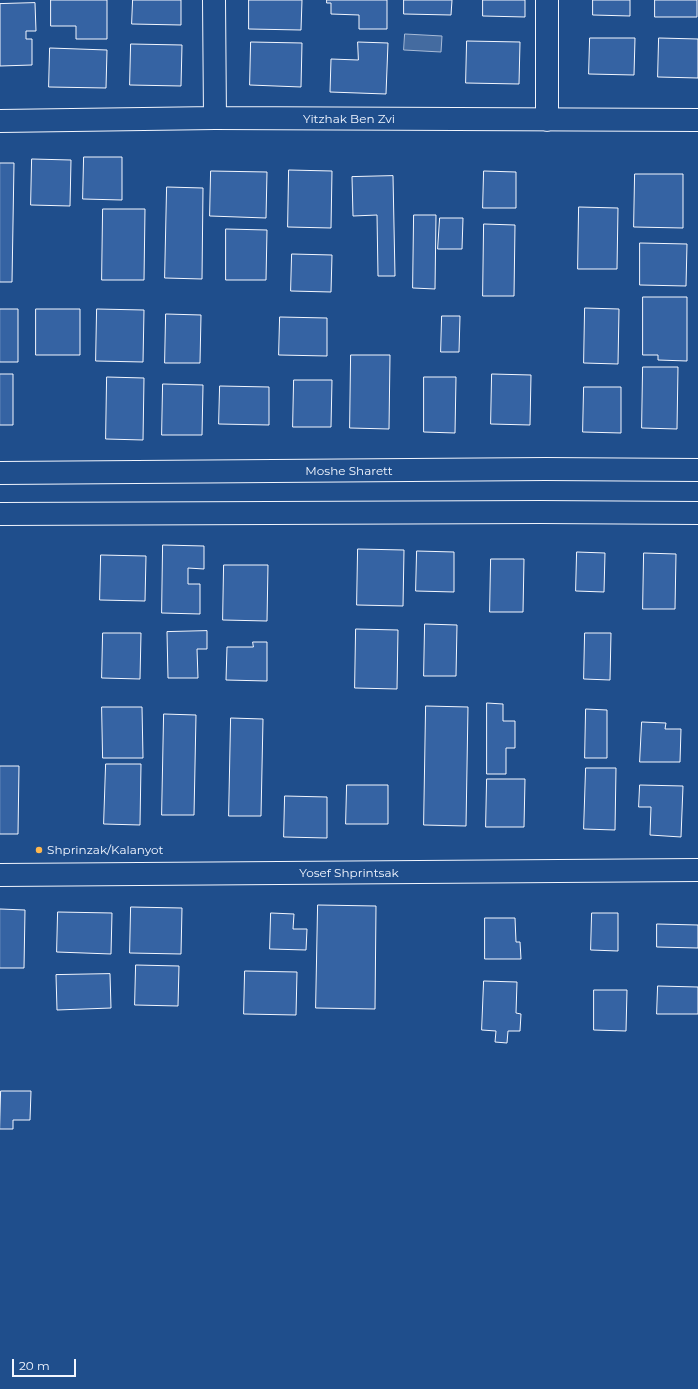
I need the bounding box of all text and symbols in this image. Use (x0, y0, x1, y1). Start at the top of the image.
street label: Yitzhak Ben Zvi (303, 112, 395, 126)
street label: Moshe Sharett (305, 464, 393, 478)
place label: Shprinzak/Kalanyot (47, 843, 163, 857)
marker: Shprinzak/Kalanyot (34, 845, 44, 855)
street label: Yosef Shprintsak (299, 866, 399, 880)
scale bar (14, 1351, 78, 1377)
text: 20 m (19, 1358, 50, 1373)

